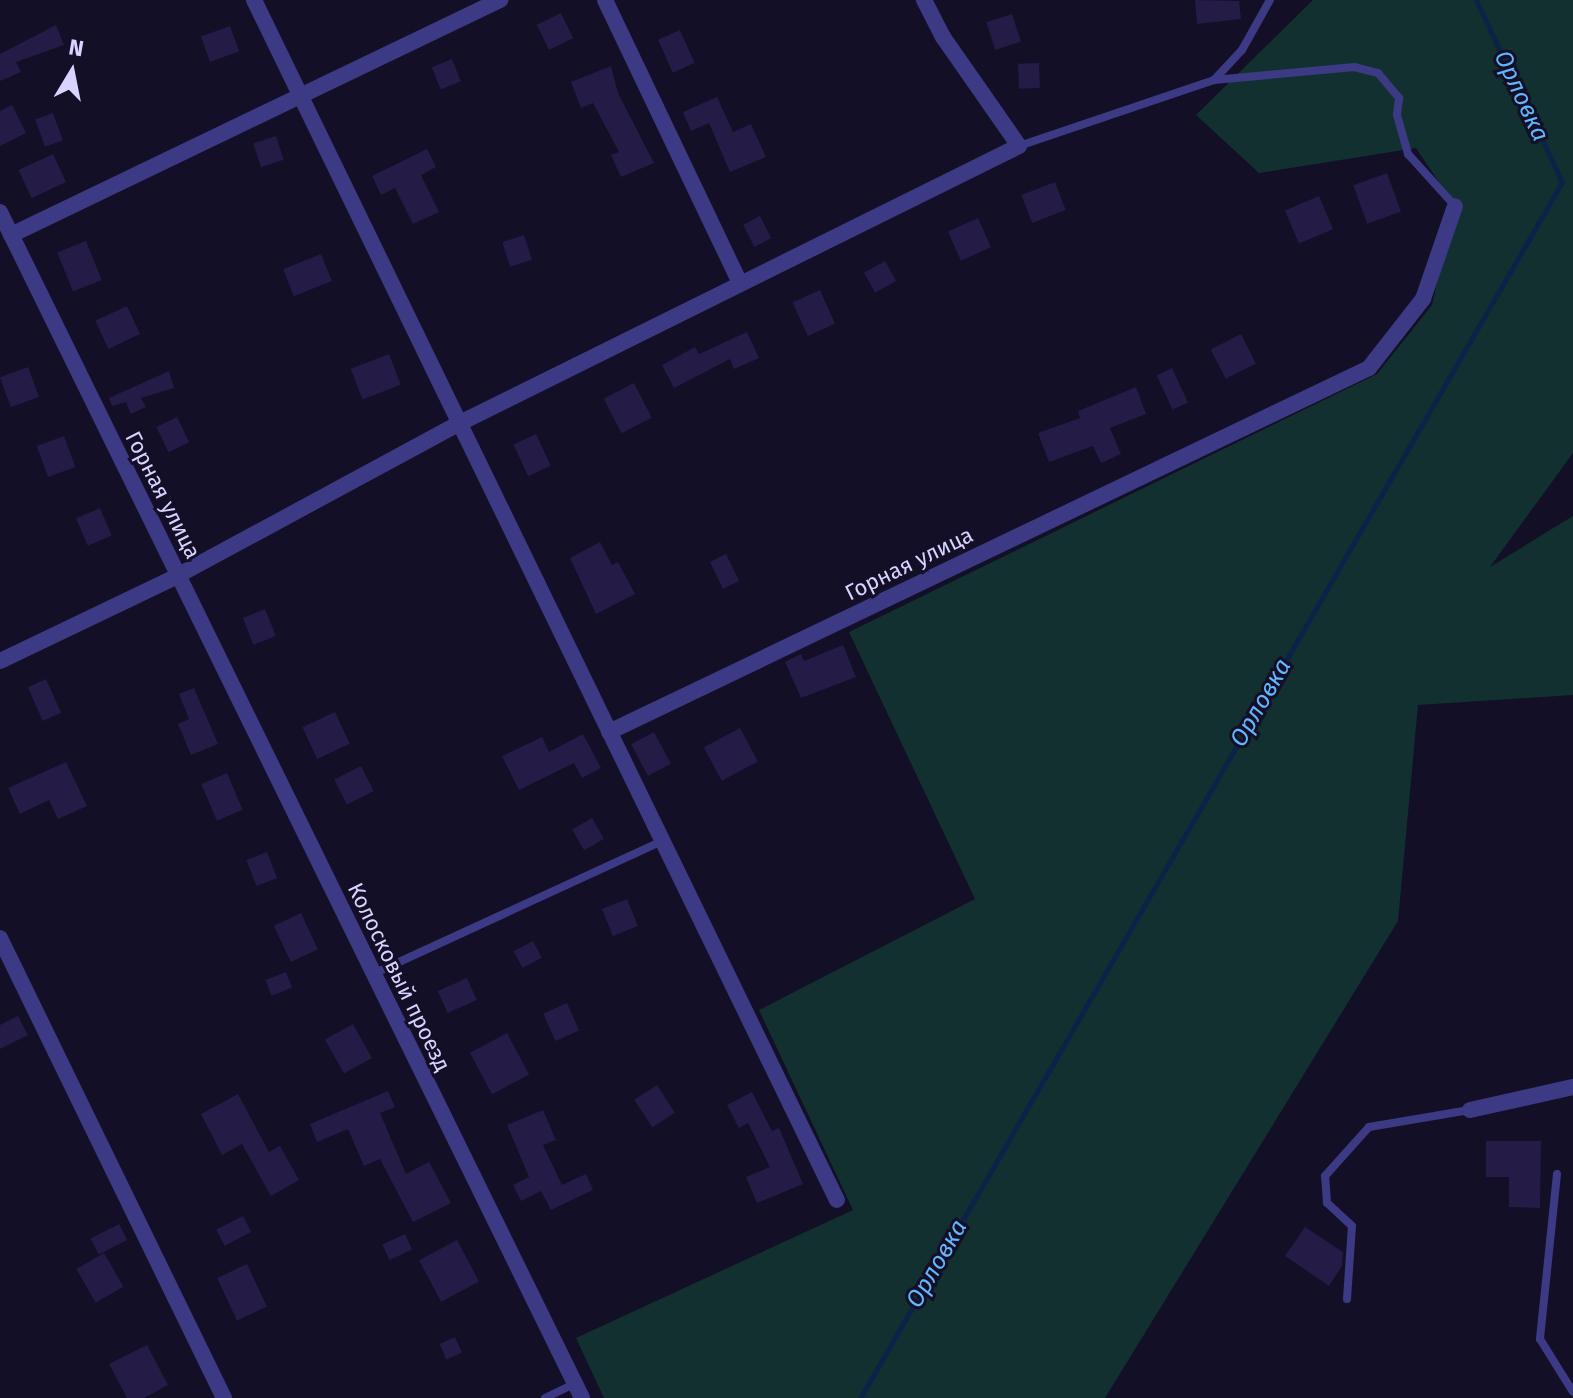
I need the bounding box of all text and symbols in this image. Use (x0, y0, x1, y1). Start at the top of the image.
north arrow (32, 32, 112, 112)
text: N (67, 33, 86, 62)
water label: Орловка (1488, 46, 1554, 146)
street label: Горная улица (120, 427, 206, 563)
street label: Горная улица (841, 522, 977, 606)
water label: Орловка (1224, 654, 1298, 752)
street label: Колосковый проезд (342, 878, 456, 1076)
water label: Орловка (900, 1215, 974, 1313)

